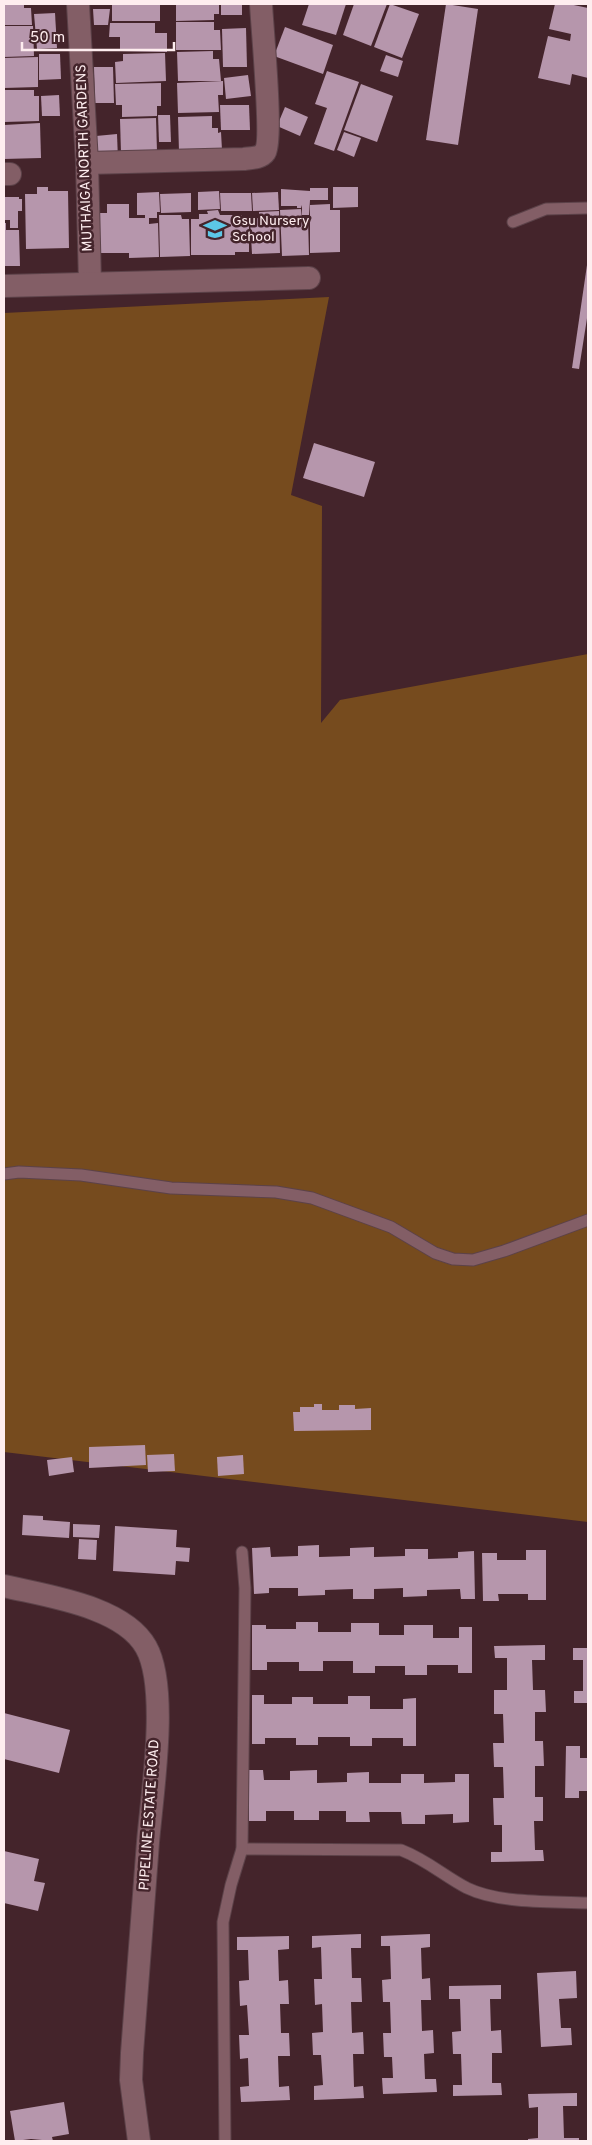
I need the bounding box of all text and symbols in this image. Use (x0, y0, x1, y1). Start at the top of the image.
scale bar (22, 20, 175, 52)
text: 50 m (30, 29, 65, 48)
street label: MUTHAIGA NORTH GARDENS (73, 64, 97, 252)
place label: Gsu Nursery School (232, 213, 309, 246)
school or university icon: Gsu Nursery School (202, 216, 228, 242)
street label: PIPELINE ESTATE ROAD (136, 1739, 164, 1891)

